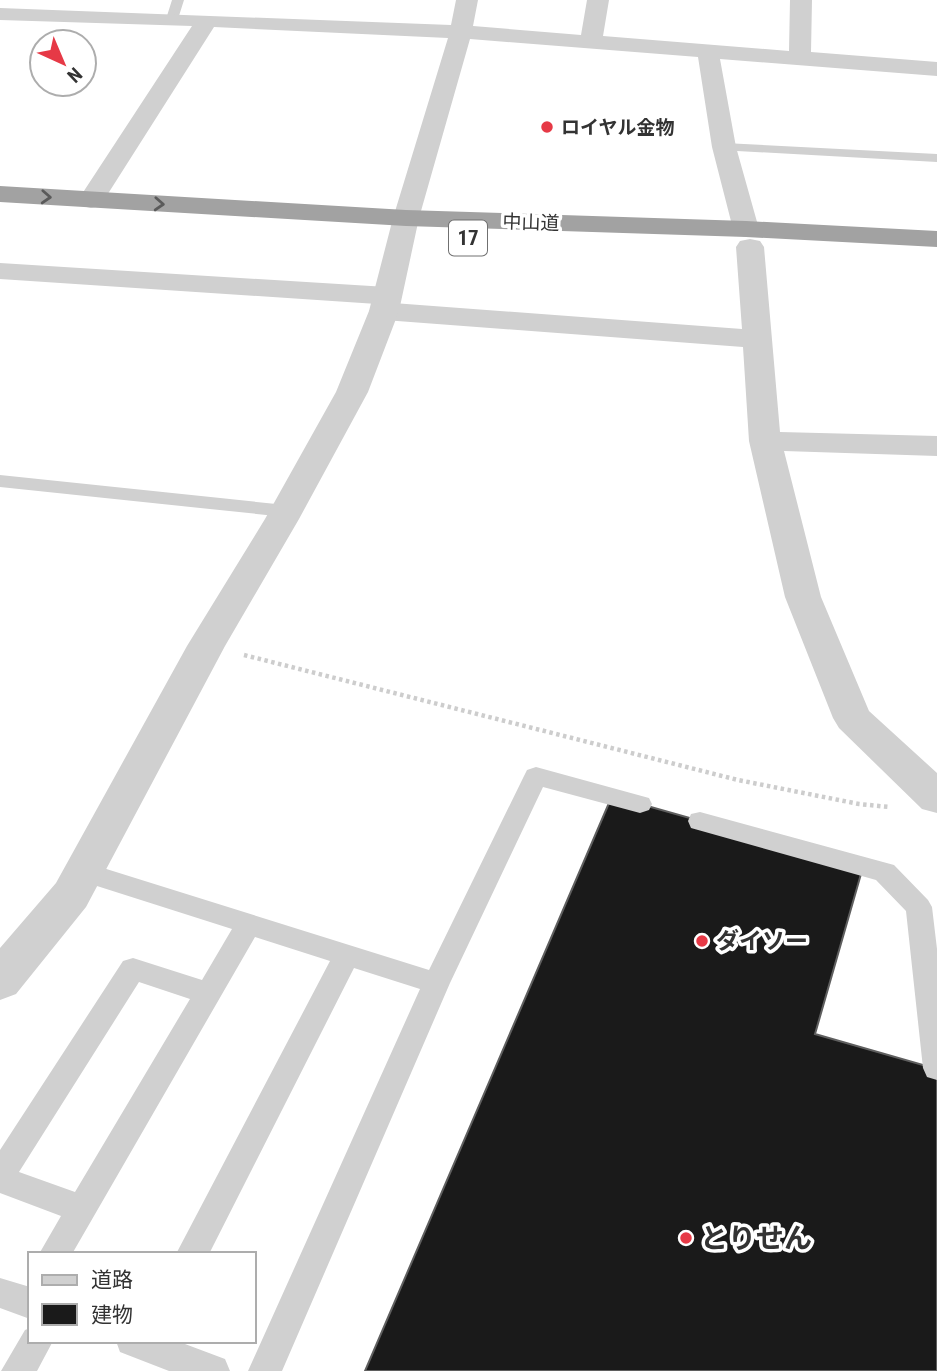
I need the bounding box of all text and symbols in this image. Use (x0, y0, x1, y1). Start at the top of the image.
north arrow (28, 28, 98, 98)
text: N (62, 63, 87, 87)
place label: ロイヤル金物 (561, 116, 674, 139)
marker: ロイヤル金物 (539, 119, 555, 135)
one-way arrow (40, 189, 51, 204)
one-way arrow (154, 196, 165, 211)
street label: 中山道 (502, 210, 560, 235)
road number: 17 (449, 220, 487, 256)
place label: ダイソー (716, 928, 808, 955)
marker: ダイソー (694, 933, 710, 949)
place label: とりせん (700, 1222, 812, 1255)
marker: とりせん (678, 1230, 694, 1246)
legend (28, 1252, 256, 1343)
text: 道路 (91, 1268, 133, 1292)
text: 建物 (91, 1303, 133, 1327)

